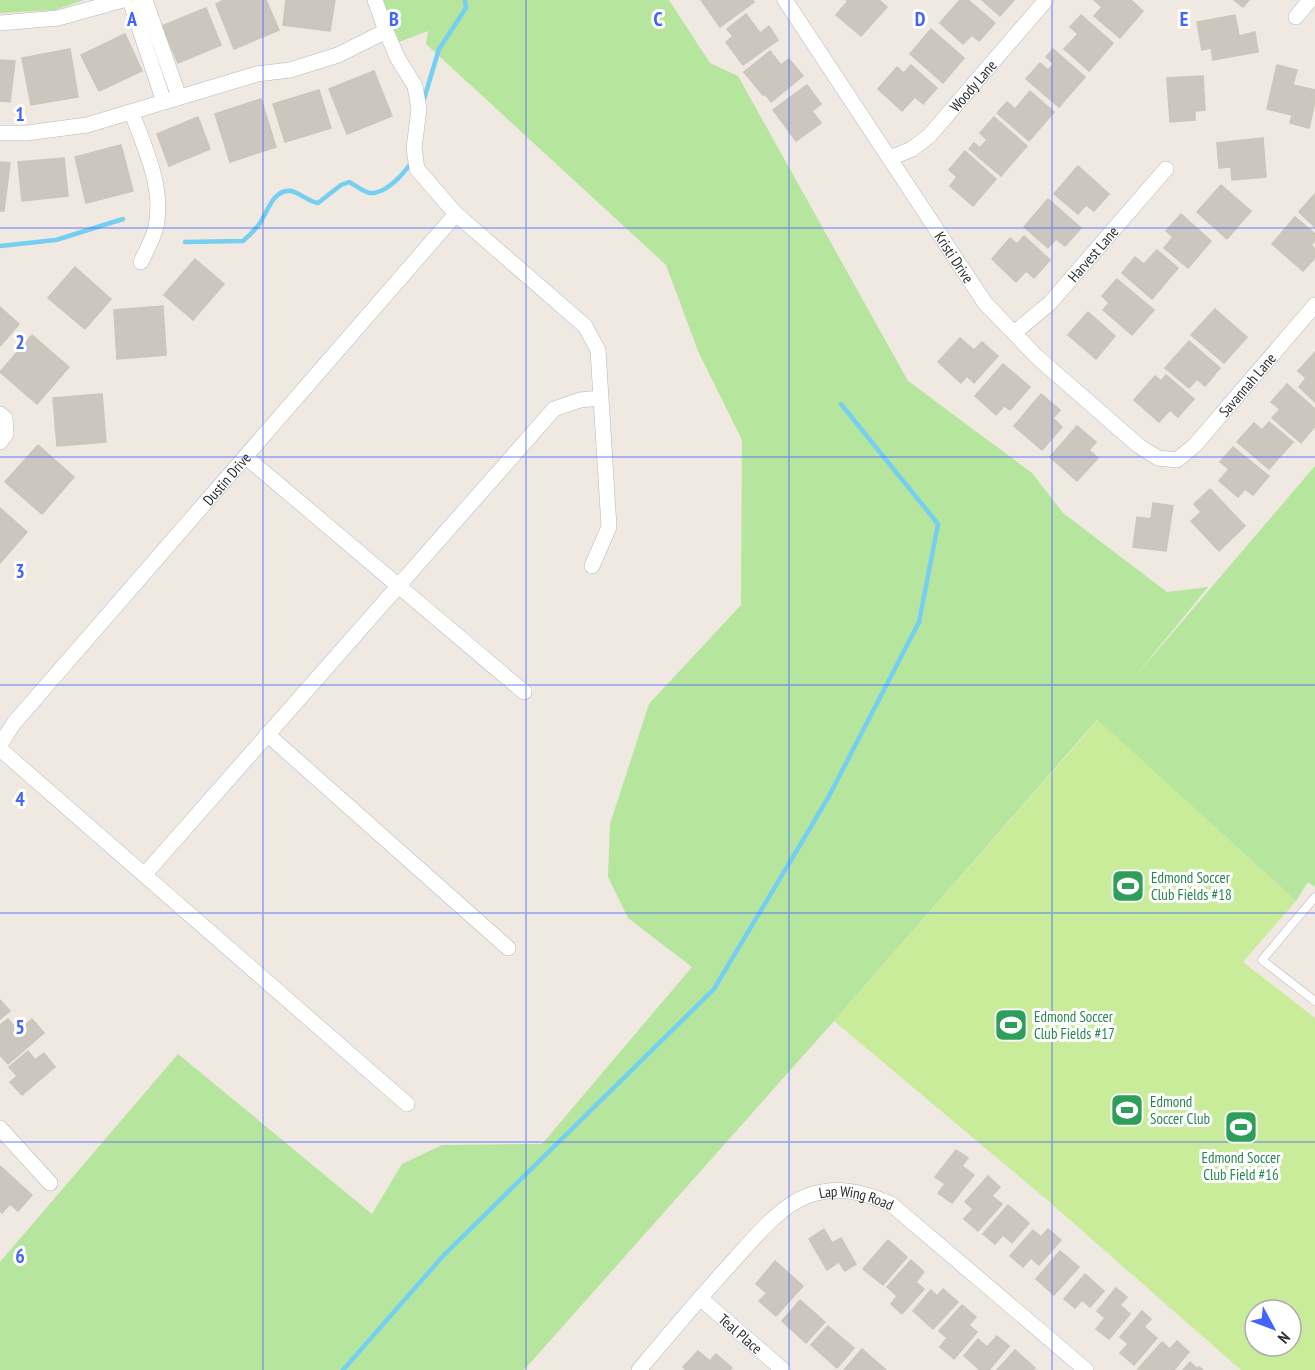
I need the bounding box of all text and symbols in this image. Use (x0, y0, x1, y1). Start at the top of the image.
text: A (126, 6, 138, 32)
text: B (389, 6, 399, 32)
text: C (653, 6, 663, 32)
text: D (915, 6, 926, 32)
text: E (1180, 6, 1188, 32)
street label: Woody Lane (945, 56, 1000, 115)
text: 1 (15, 101, 25, 127)
street label: Harvest Lane (1063, 222, 1122, 285)
street label: Kristi Drive (931, 228, 978, 286)
text: 2 (15, 329, 25, 355)
street label: Savannah Lane (1214, 349, 1279, 420)
street label: Dustin Drive (198, 448, 255, 509)
text: 3 (15, 558, 25, 584)
text: 4 (15, 786, 25, 812)
sports icon: Edmond Soccer Club Fields #18 (1110, 868, 1146, 904)
place label: Edmond Soccer Club Fields #18 (1151, 868, 1232, 904)
sports icon: Edmond Soccer Club Fields #17 (993, 1007, 1029, 1043)
place label: Edmond Soccer Club Fields #17 (1034, 1007, 1115, 1043)
text: 5 (15, 1014, 25, 1040)
sports icon: Edmond Soccer Club (1109, 1092, 1145, 1128)
place label: Edmond Soccer Club (1150, 1092, 1210, 1128)
sports icon: Edmond Soccer Club Field #16 (1223, 1109, 1259, 1145)
place label: Edmond Soccer Club Field #16 (1202, 1148, 1281, 1184)
street label: Lap Wing Road (817, 1181, 897, 1214)
text: 6 (15, 1243, 25, 1269)
north arrow (1243, 1298, 1303, 1358)
street label: Teal Place (715, 1309, 767, 1357)
text: N (1274, 1328, 1295, 1348)

